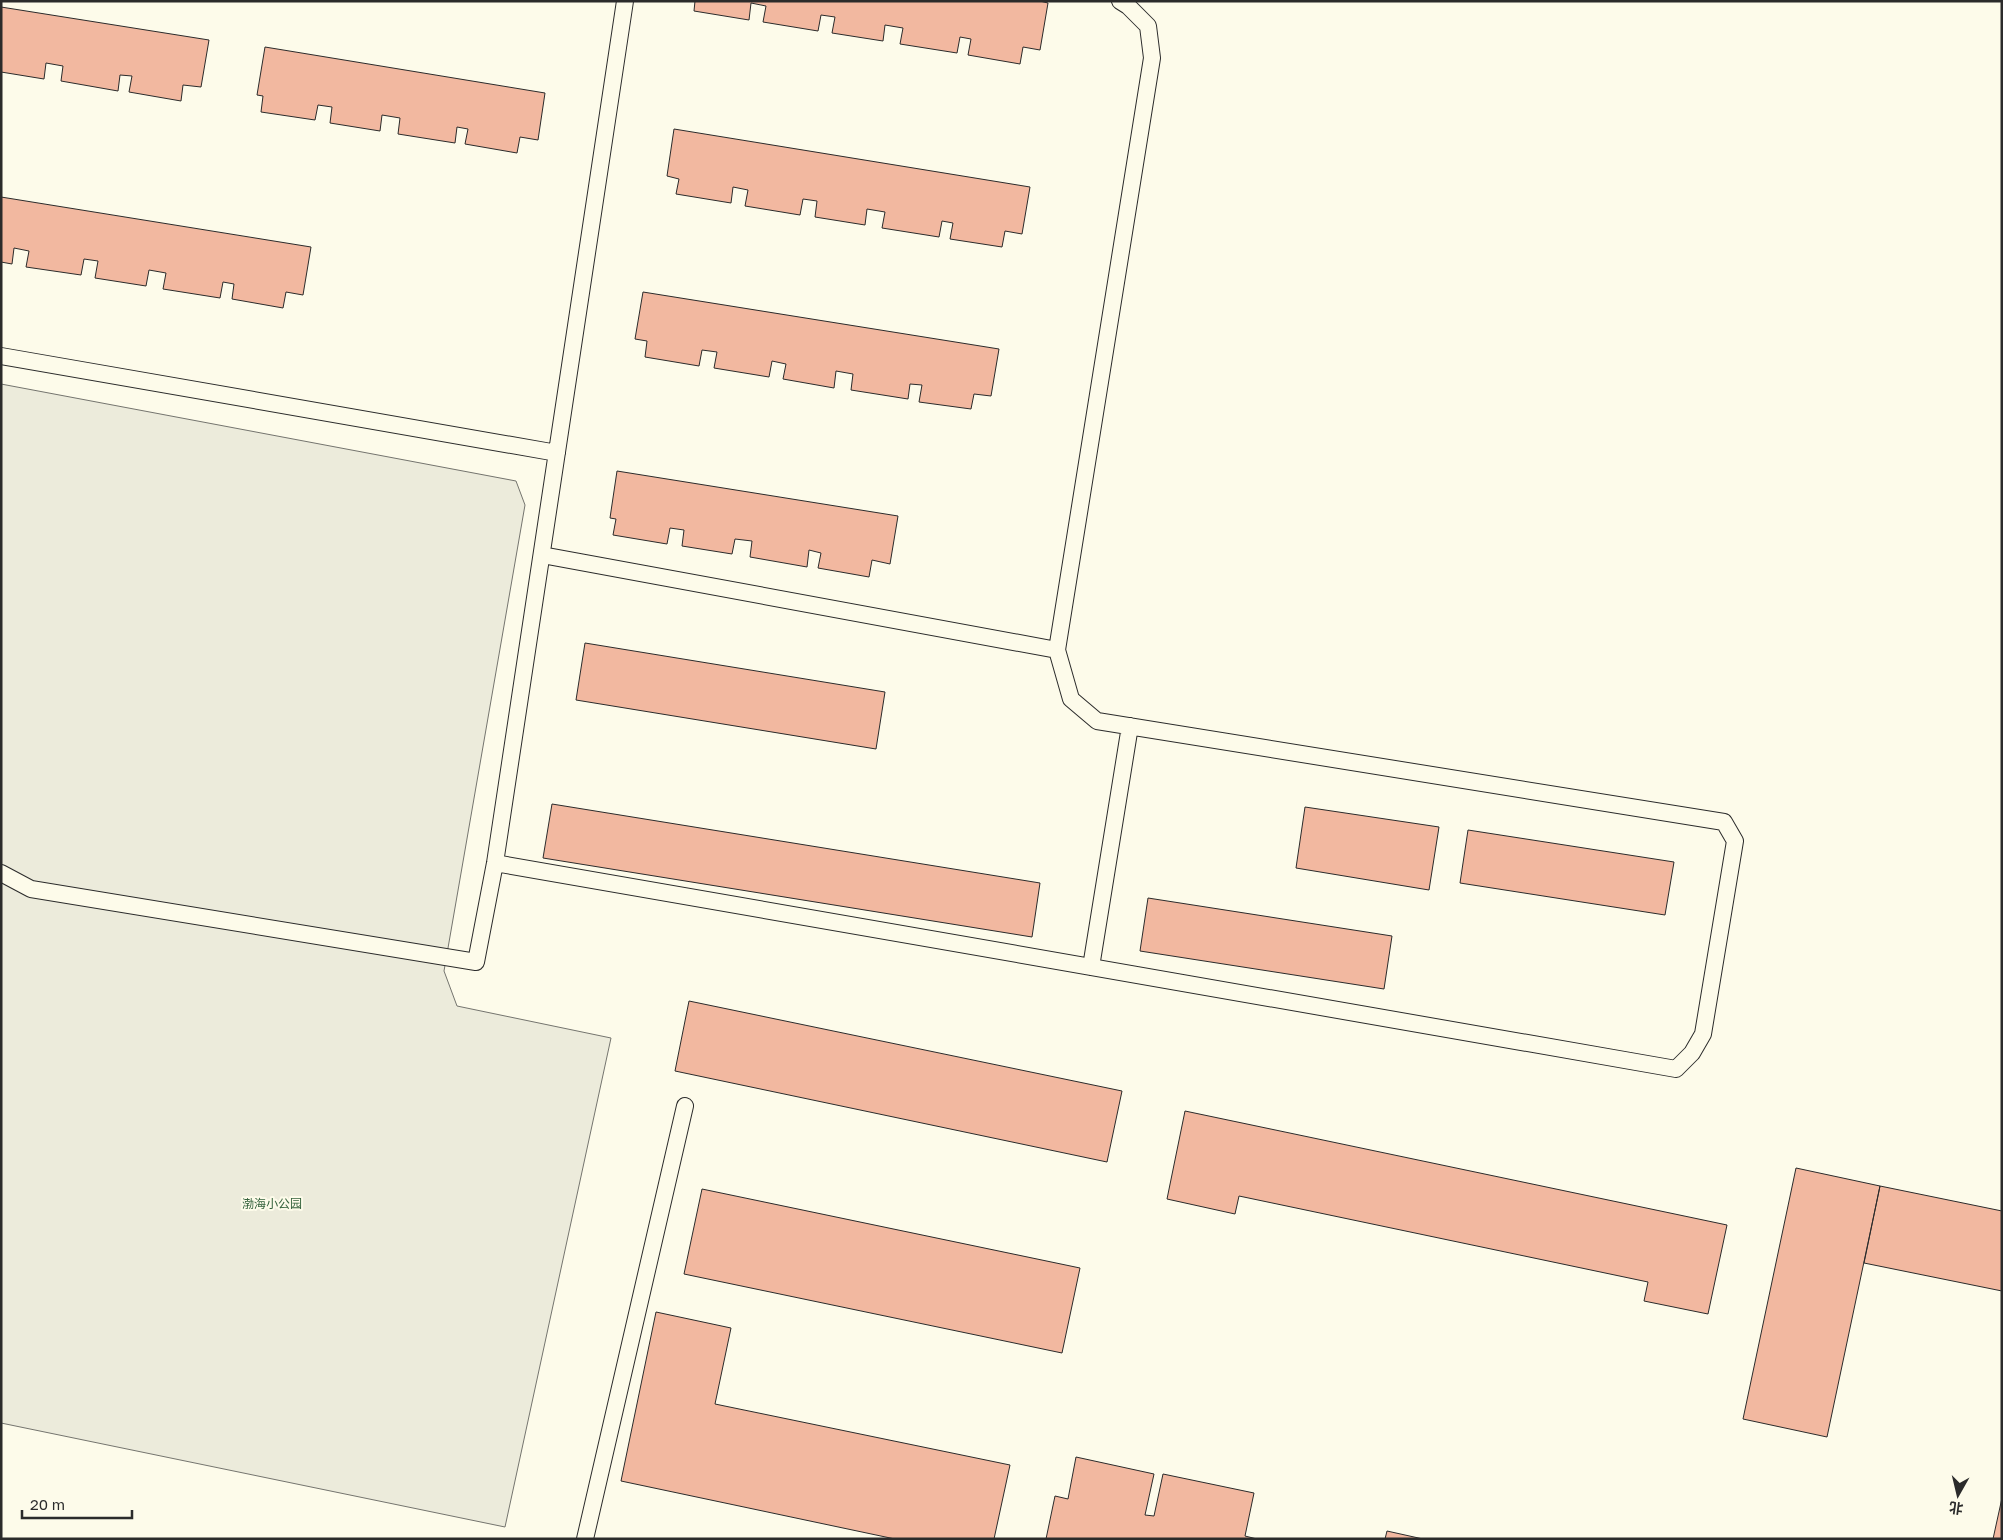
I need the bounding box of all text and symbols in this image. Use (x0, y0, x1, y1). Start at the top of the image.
park label: 渤海小公园 (242, 1196, 302, 1211)
north arrow (1933, 1470, 1983, 1520)
scale bar (22, 1488, 132, 1520)
text: 20 m (30, 1495, 65, 1513)
text: 北 (1948, 1499, 1964, 1518)

